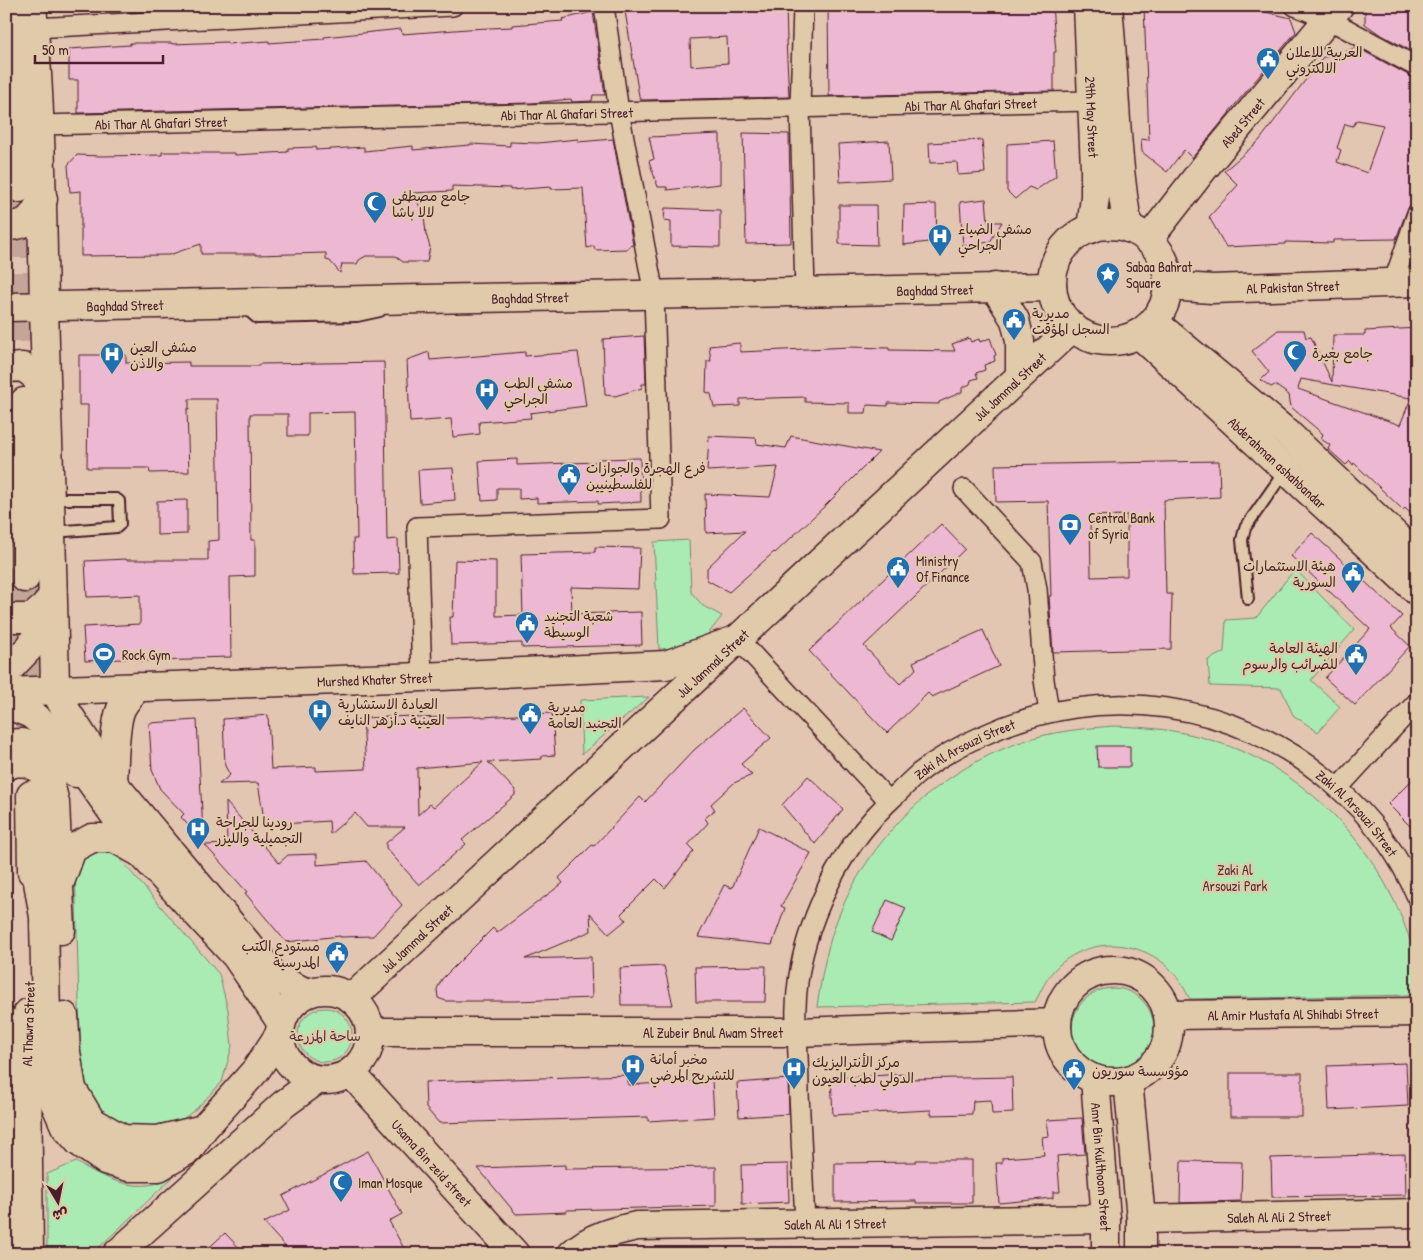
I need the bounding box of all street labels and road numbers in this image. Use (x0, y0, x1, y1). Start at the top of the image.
street label: 29th May Street (1082, 76, 1104, 158)
street label: Abi Thar Al Ghafari Street (904, 93, 1037, 115)
street label: Abed Street (1216, 93, 1269, 151)
street label: Abi Thar Al Ghafari Street (500, 102, 633, 124)
street label: Abi Thar Al Ghafari Street (95, 111, 228, 133)
street label: Al Pakistan Street (1246, 275, 1340, 297)
street label: Baghdad Street (896, 279, 974, 300)
street label: Baghdad Street (491, 287, 569, 308)
street label: Baghdad Street (86, 294, 164, 316)
street label: Jul Jammal Street (969, 348, 1050, 425)
street label: Abderahman ashahbandar (1225, 412, 1331, 513)
street label: Jul Jammal Street (672, 624, 753, 701)
street label: Murshed Khater Street (317, 667, 433, 690)
street label: Zaki Al Arsouzi Street (909, 714, 1017, 783)
street label: Zaki Al Arsouzi Street (1313, 765, 1403, 860)
street label: Jul Jammal Street (376, 899, 457, 977)
street label: Al Thawra Street (17, 981, 39, 1067)
street label: Al Amir Mustafa Al Shihabi Street (1207, 1003, 1379, 1024)
street label: Al Zubeir Bnul Awam Street (643, 1023, 783, 1042)
street label: Amr Bin Kulthoom Street (1087, 1102, 1116, 1231)
street label: Usama Bin zeid street (388, 1115, 477, 1211)
street label: Saleh Al Ali 2 Street (1227, 1205, 1331, 1227)
street label: Saleh Al Ali 1 Street (784, 1213, 887, 1233)

